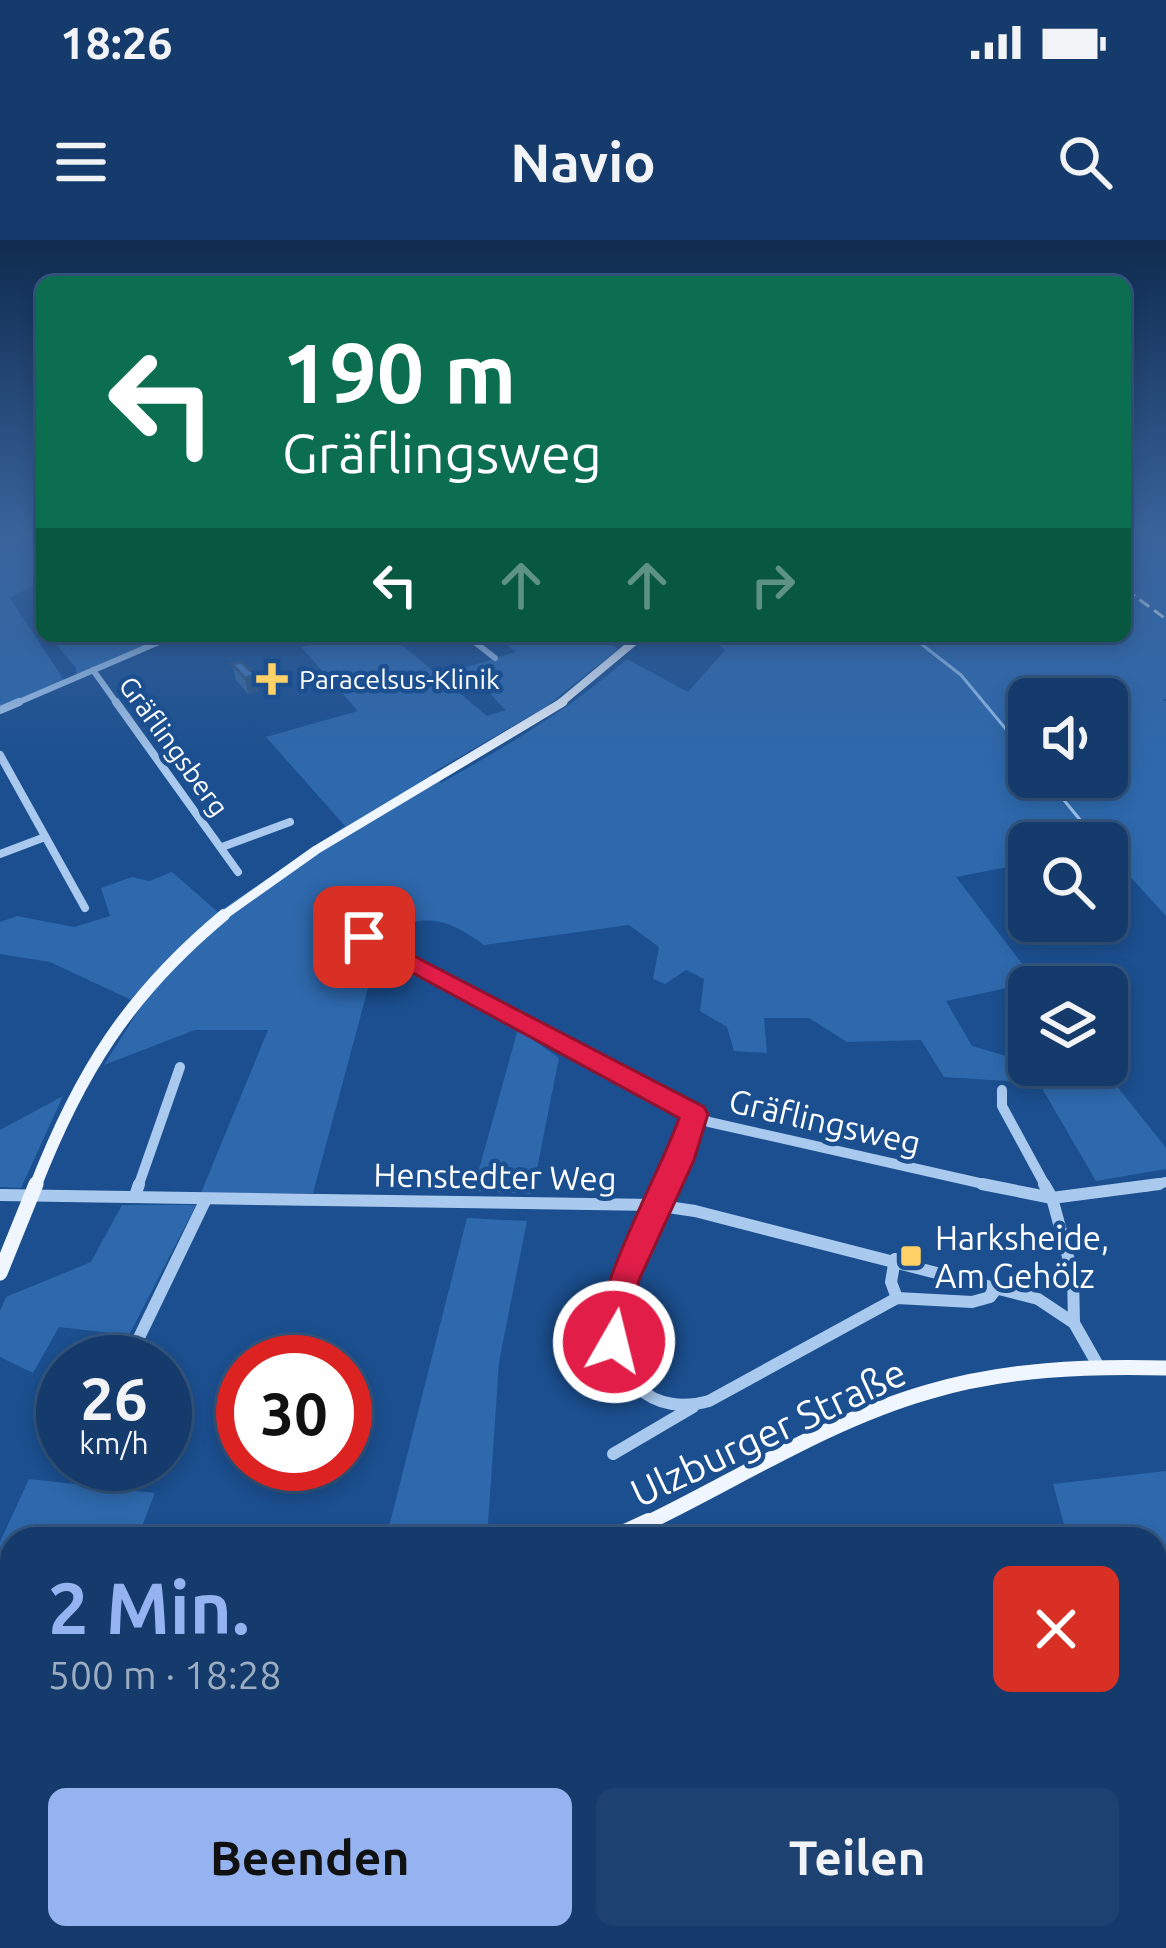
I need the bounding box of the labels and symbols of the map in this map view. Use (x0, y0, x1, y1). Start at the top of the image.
marker: Paracelsus-Klinik (256, 663, 288, 695)
place label: Paracelsus-Klinik (299, 664, 500, 694)
street label: Gräflingsberg (113, 670, 235, 822)
pin (313, 886, 415, 988)
street label: Gräflingsweg (726, 1081, 924, 1161)
street label: Henstedter Weg (373, 1155, 617, 1197)
place label: Harksheide, Am Gehölz (935, 1219, 1109, 1294)
marker: Harksheide, Am Gehölz (898, 1243, 924, 1269)
position arrow (551, 1279, 677, 1405)
speed limit sign: 30 (216, 1335, 372, 1491)
street label: Ulzburger Straße (624, 1350, 912, 1514)

